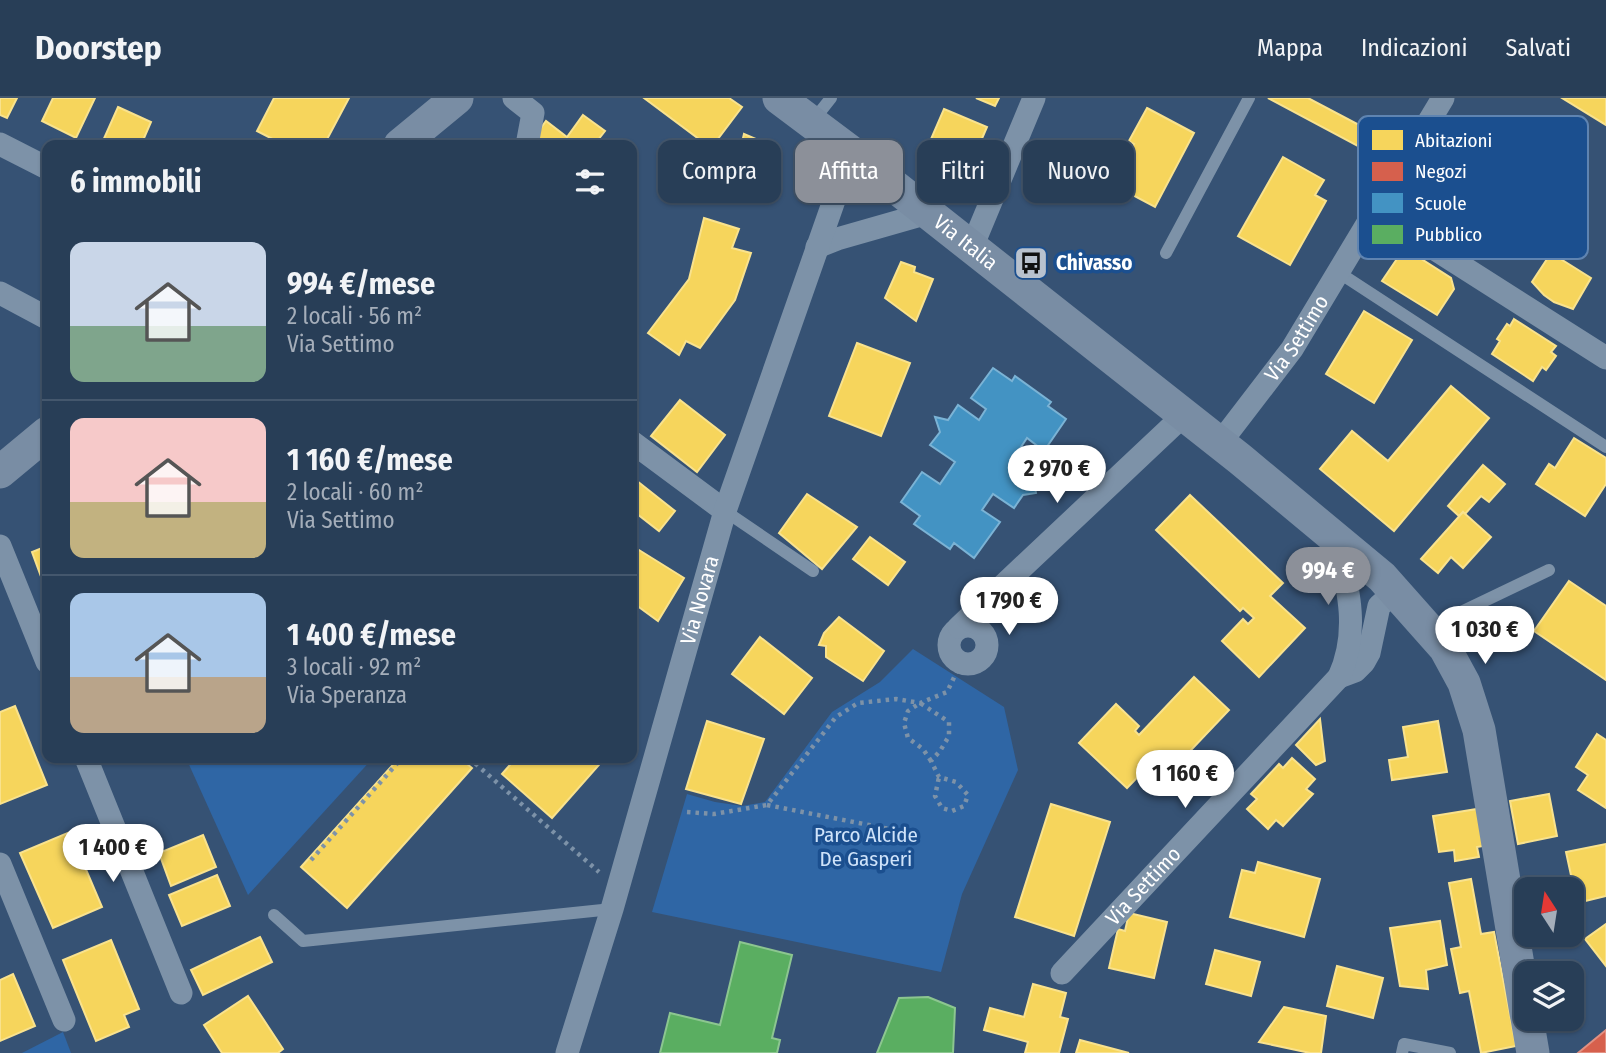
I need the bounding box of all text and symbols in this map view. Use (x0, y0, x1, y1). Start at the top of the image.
text: Doorstep (35, 28, 162, 68)
text: Mappa (1257, 34, 1323, 62)
text: Indicazioni (1361, 34, 1467, 62)
text: Salvati (1505, 34, 1571, 62)
legend (1358, 116, 1588, 259)
text: Abitazioni (1415, 129, 1492, 152)
chip: Compra (658, 140, 781, 203)
chip: Affitta (795, 140, 903, 203)
chip: Filtri (917, 140, 1009, 203)
chip: Nuovo (1023, 140, 1134, 203)
text: Negozi (1415, 160, 1467, 183)
icon: filters (571, 163, 609, 201)
text: 6 immobili (70, 164, 202, 200)
text: Scuole (1415, 192, 1467, 215)
street label: Via Italia (928, 209, 1003, 276)
text: Pubblico (1415, 223, 1482, 246)
bus stop icon: Chivasso (1012, 244, 1050, 282)
place label: Chivasso (1056, 250, 1133, 276)
text: 994 €/mese (287, 266, 435, 302)
icon: home (126, 270, 210, 354)
street label: Via Settimo (1259, 290, 1334, 387)
text: 2 locali · 56 m² (287, 302, 422, 330)
text: Via Settimo (287, 330, 395, 358)
text: 1 160 €/mese (287, 442, 453, 478)
icon: home (126, 446, 210, 530)
pin: 2 970 € (992, 446, 1122, 505)
text: 2 970 € (1024, 454, 1090, 482)
text: 2 locali · 60 m² (287, 478, 424, 506)
text: Via Settimo (287, 506, 395, 534)
pin: 994 € (1279, 547, 1377, 607)
street label: Via Novara (675, 553, 725, 648)
text: 994 € (1302, 556, 1354, 584)
pin: 1 790 € (944, 578, 1074, 637)
text: 1 790 € (976, 586, 1042, 614)
pin: 1 030 € (1420, 606, 1550, 666)
text: 1 030 € (1451, 615, 1519, 643)
text: 1 400 €/mese (287, 617, 456, 653)
icon: home (126, 621, 210, 705)
text: 3 locali · 92 m² (287, 653, 421, 681)
text: Via Speranza (287, 681, 407, 709)
pin: 1 160 € (1120, 750, 1250, 810)
text: 1 160 € (1152, 759, 1218, 787)
park label: Parco Alcide De Gasperi (814, 822, 918, 872)
pin: 1 400 € (48, 824, 178, 884)
text: 1 400 € (79, 833, 147, 861)
street label: Via Settimo (1100, 841, 1186, 931)
north arrow (1514, 877, 1584, 947)
map controls (1514, 877, 1584, 1031)
button: layers (1514, 961, 1584, 1031)

